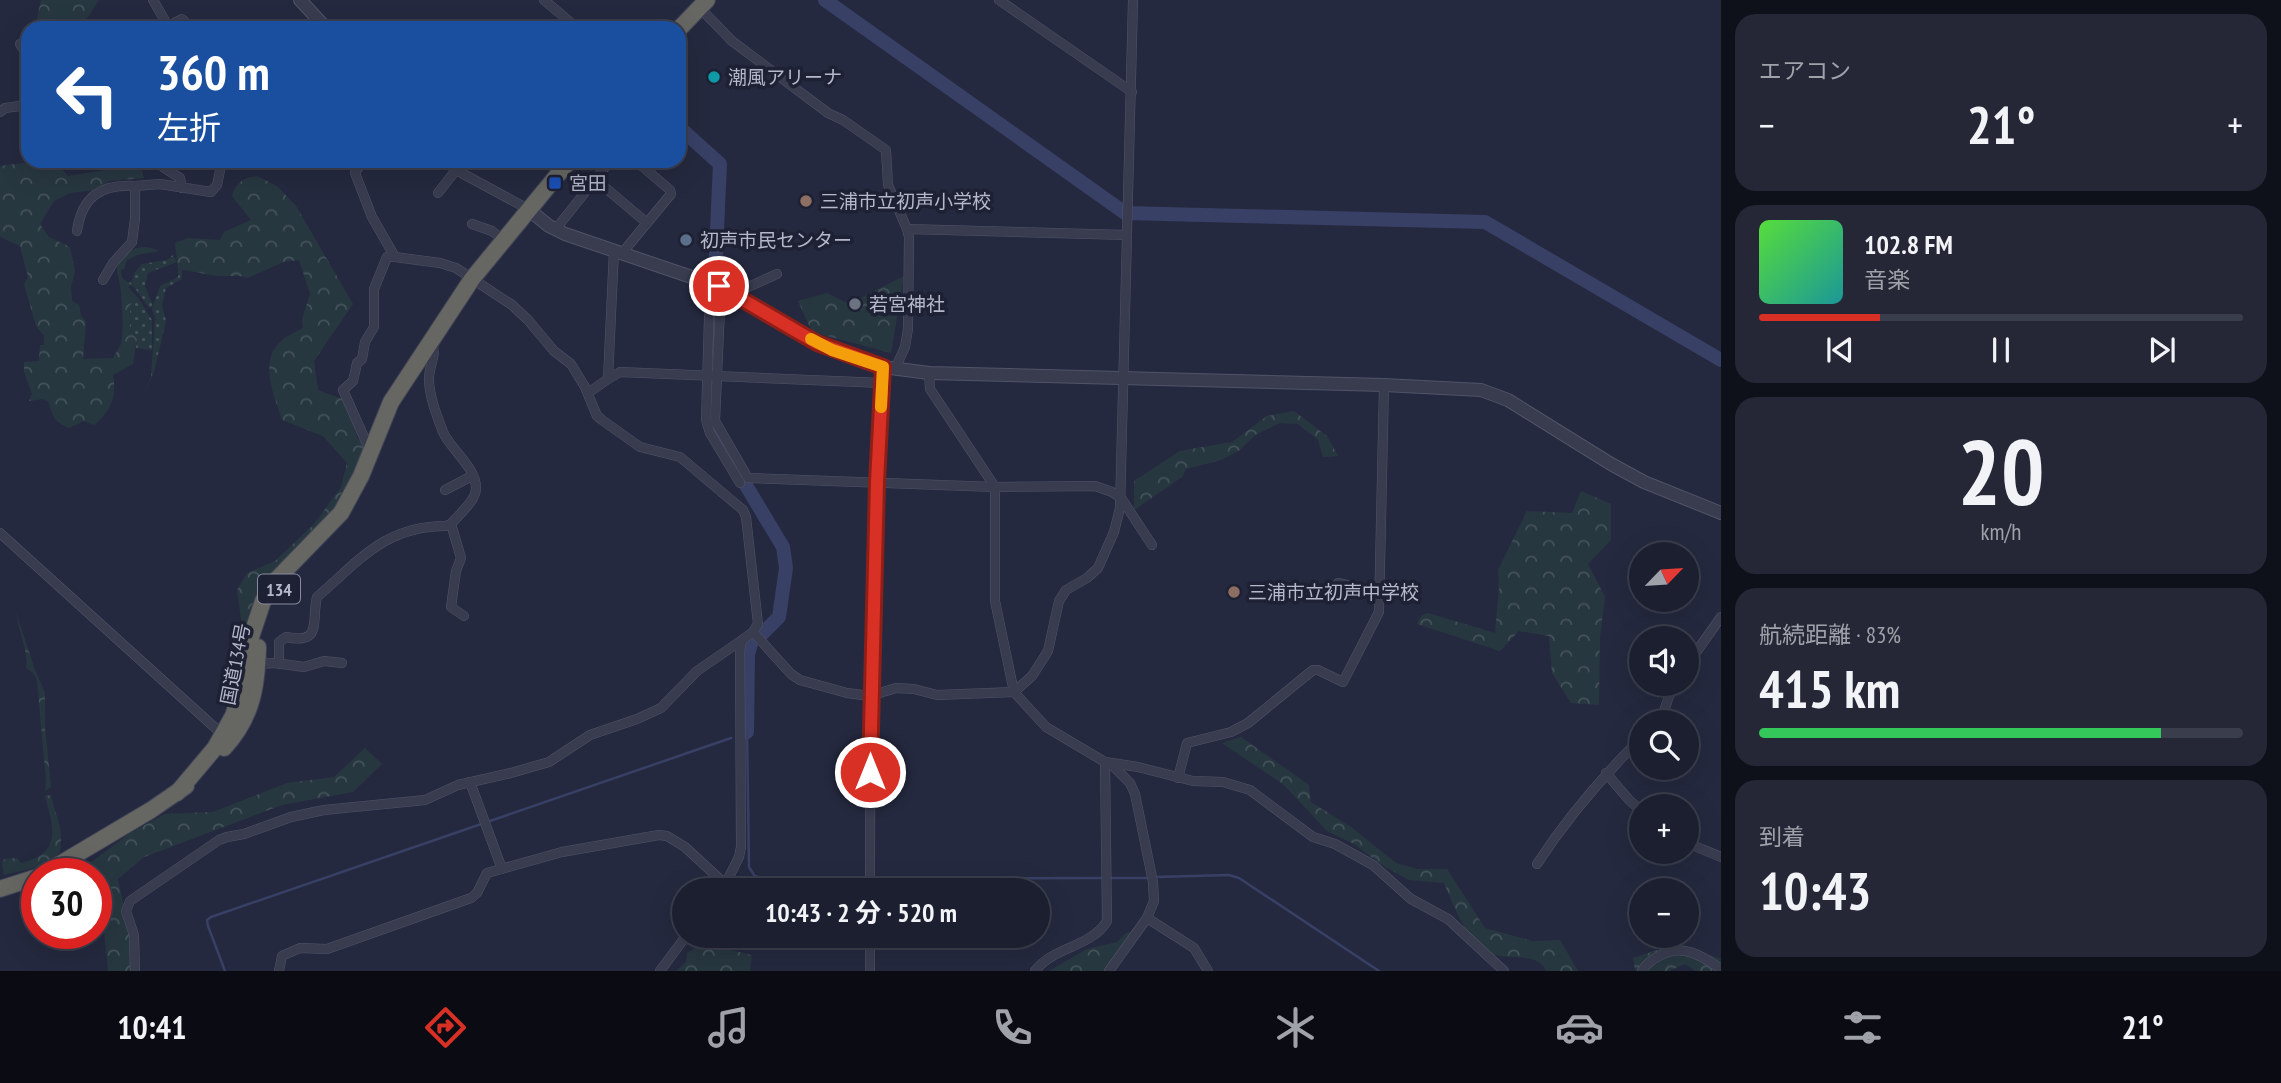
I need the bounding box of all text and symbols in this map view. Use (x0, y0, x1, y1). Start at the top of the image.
text: 360 m (157, 40, 270, 104)
icon: left (42, 49, 133, 140)
text: エアコン (1759, 56, 1851, 85)
place label: 潮風アリーナ (728, 65, 842, 89)
marker: 潮風アリーナ (706, 69, 722, 85)
text: 21° (1967, 91, 2035, 158)
text: − (1759, 100, 1775, 149)
text: + (2227, 100, 2243, 149)
text: 左折 (157, 106, 221, 148)
place label: 宮田 (569, 171, 607, 195)
marker: 宮田 (547, 175, 563, 191)
place label: 三浦市立初声小学校 (820, 189, 991, 213)
marker: 三浦市立初声小学校 (798, 193, 814, 209)
place label: 初声市民センター (700, 228, 852, 252)
text: 102.8 FM (1864, 228, 1953, 261)
marker: 初声市民センター (678, 232, 694, 248)
pin (689, 256, 749, 316)
text: 音楽 (1864, 265, 1910, 294)
icon: arrive (700, 267, 738, 305)
place label: 若宮神社 (869, 292, 945, 316)
marker: 若宮神社 (847, 296, 863, 312)
icon: previous (1821, 331, 1859, 369)
icon: pause (1982, 331, 2020, 369)
icon: next (2143, 331, 2181, 369)
text: 20 (1958, 412, 2045, 530)
text: km/h (1981, 517, 2021, 546)
north arrow (1629, 542, 1699, 612)
map controls (1629, 542, 1699, 948)
road number: 134 (258, 574, 300, 604)
place label: 三浦市立初声中学校 (1248, 580, 1419, 604)
marker: 三浦市立初声中学校 (1226, 584, 1242, 600)
text: 航続距離 · 83% (1759, 620, 1901, 649)
street label: 国道134号 (215, 621, 255, 707)
button: sound (1629, 626, 1699, 696)
text: 415 km (1759, 655, 1900, 722)
button: search (1629, 710, 1699, 780)
position arrow (833, 735, 907, 809)
button: + (1629, 794, 1699, 864)
text: 到着 (1759, 822, 1805, 851)
text: 10:43 (1759, 857, 1871, 924)
speed limit sign: 30 (21, 858, 112, 949)
button: − (1629, 878, 1699, 948)
text: 10:43 · 2 分 · 520 m (765, 896, 957, 929)
icon: directions (421, 1003, 470, 1052)
icon: music (704, 1003, 753, 1052)
icon: phone (988, 1003, 1037, 1052)
icon: climate (1271, 1003, 1320, 1052)
icon: car (1555, 1003, 1604, 1052)
icon: filters (1838, 1003, 1887, 1052)
text: 10:41 (117, 1006, 186, 1048)
text: 21° (2122, 1006, 2164, 1048)

